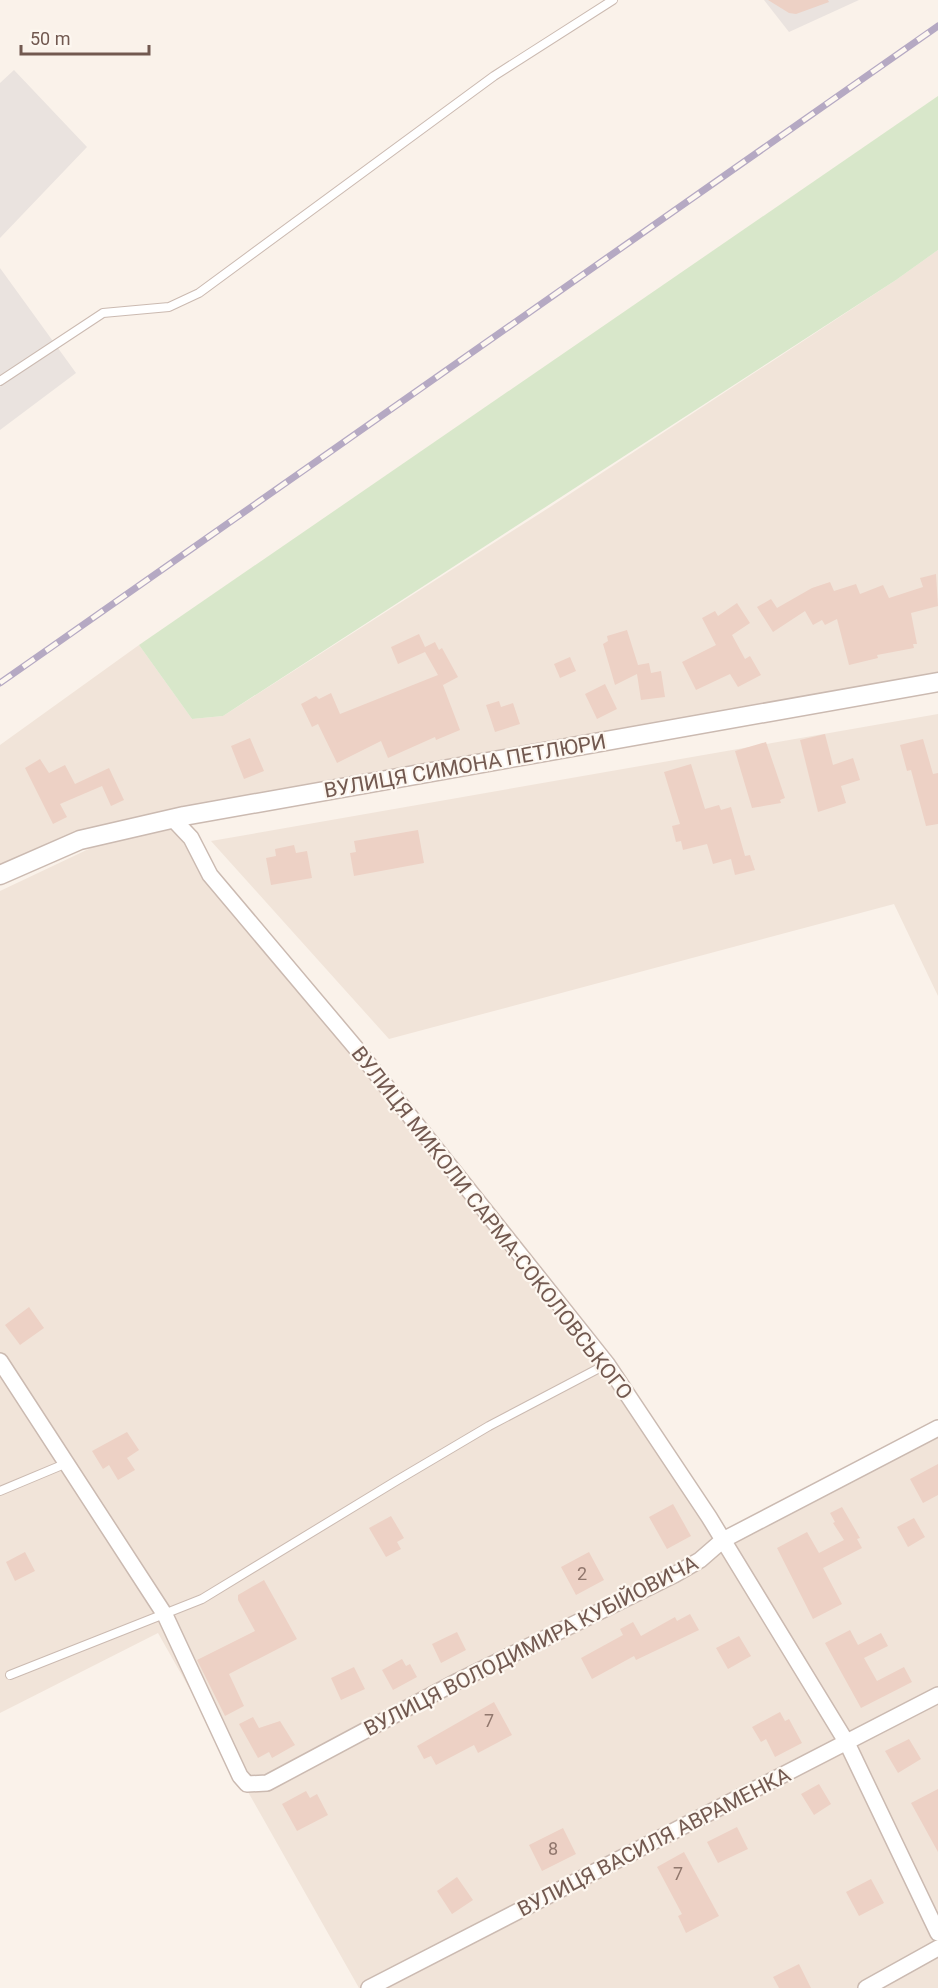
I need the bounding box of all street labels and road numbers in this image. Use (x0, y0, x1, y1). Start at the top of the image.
street label: ВУЛИЦЯ СИМОНА ПЕТЛЮРИ (322, 729, 608, 803)
street label: ВУЛИЦЯ МИКОЛИ САРМА-СОКОЛОВСЬКОГО (347, 1042, 637, 1404)
street label: ВУЛИЦЯ ВОЛОДИМИРА КУБІЙОВИЧА (360, 1551, 702, 1741)
street label: ВУЛИЦЯ ВАСИЛЯ АВРАМЕНКА (514, 1762, 795, 1921)

